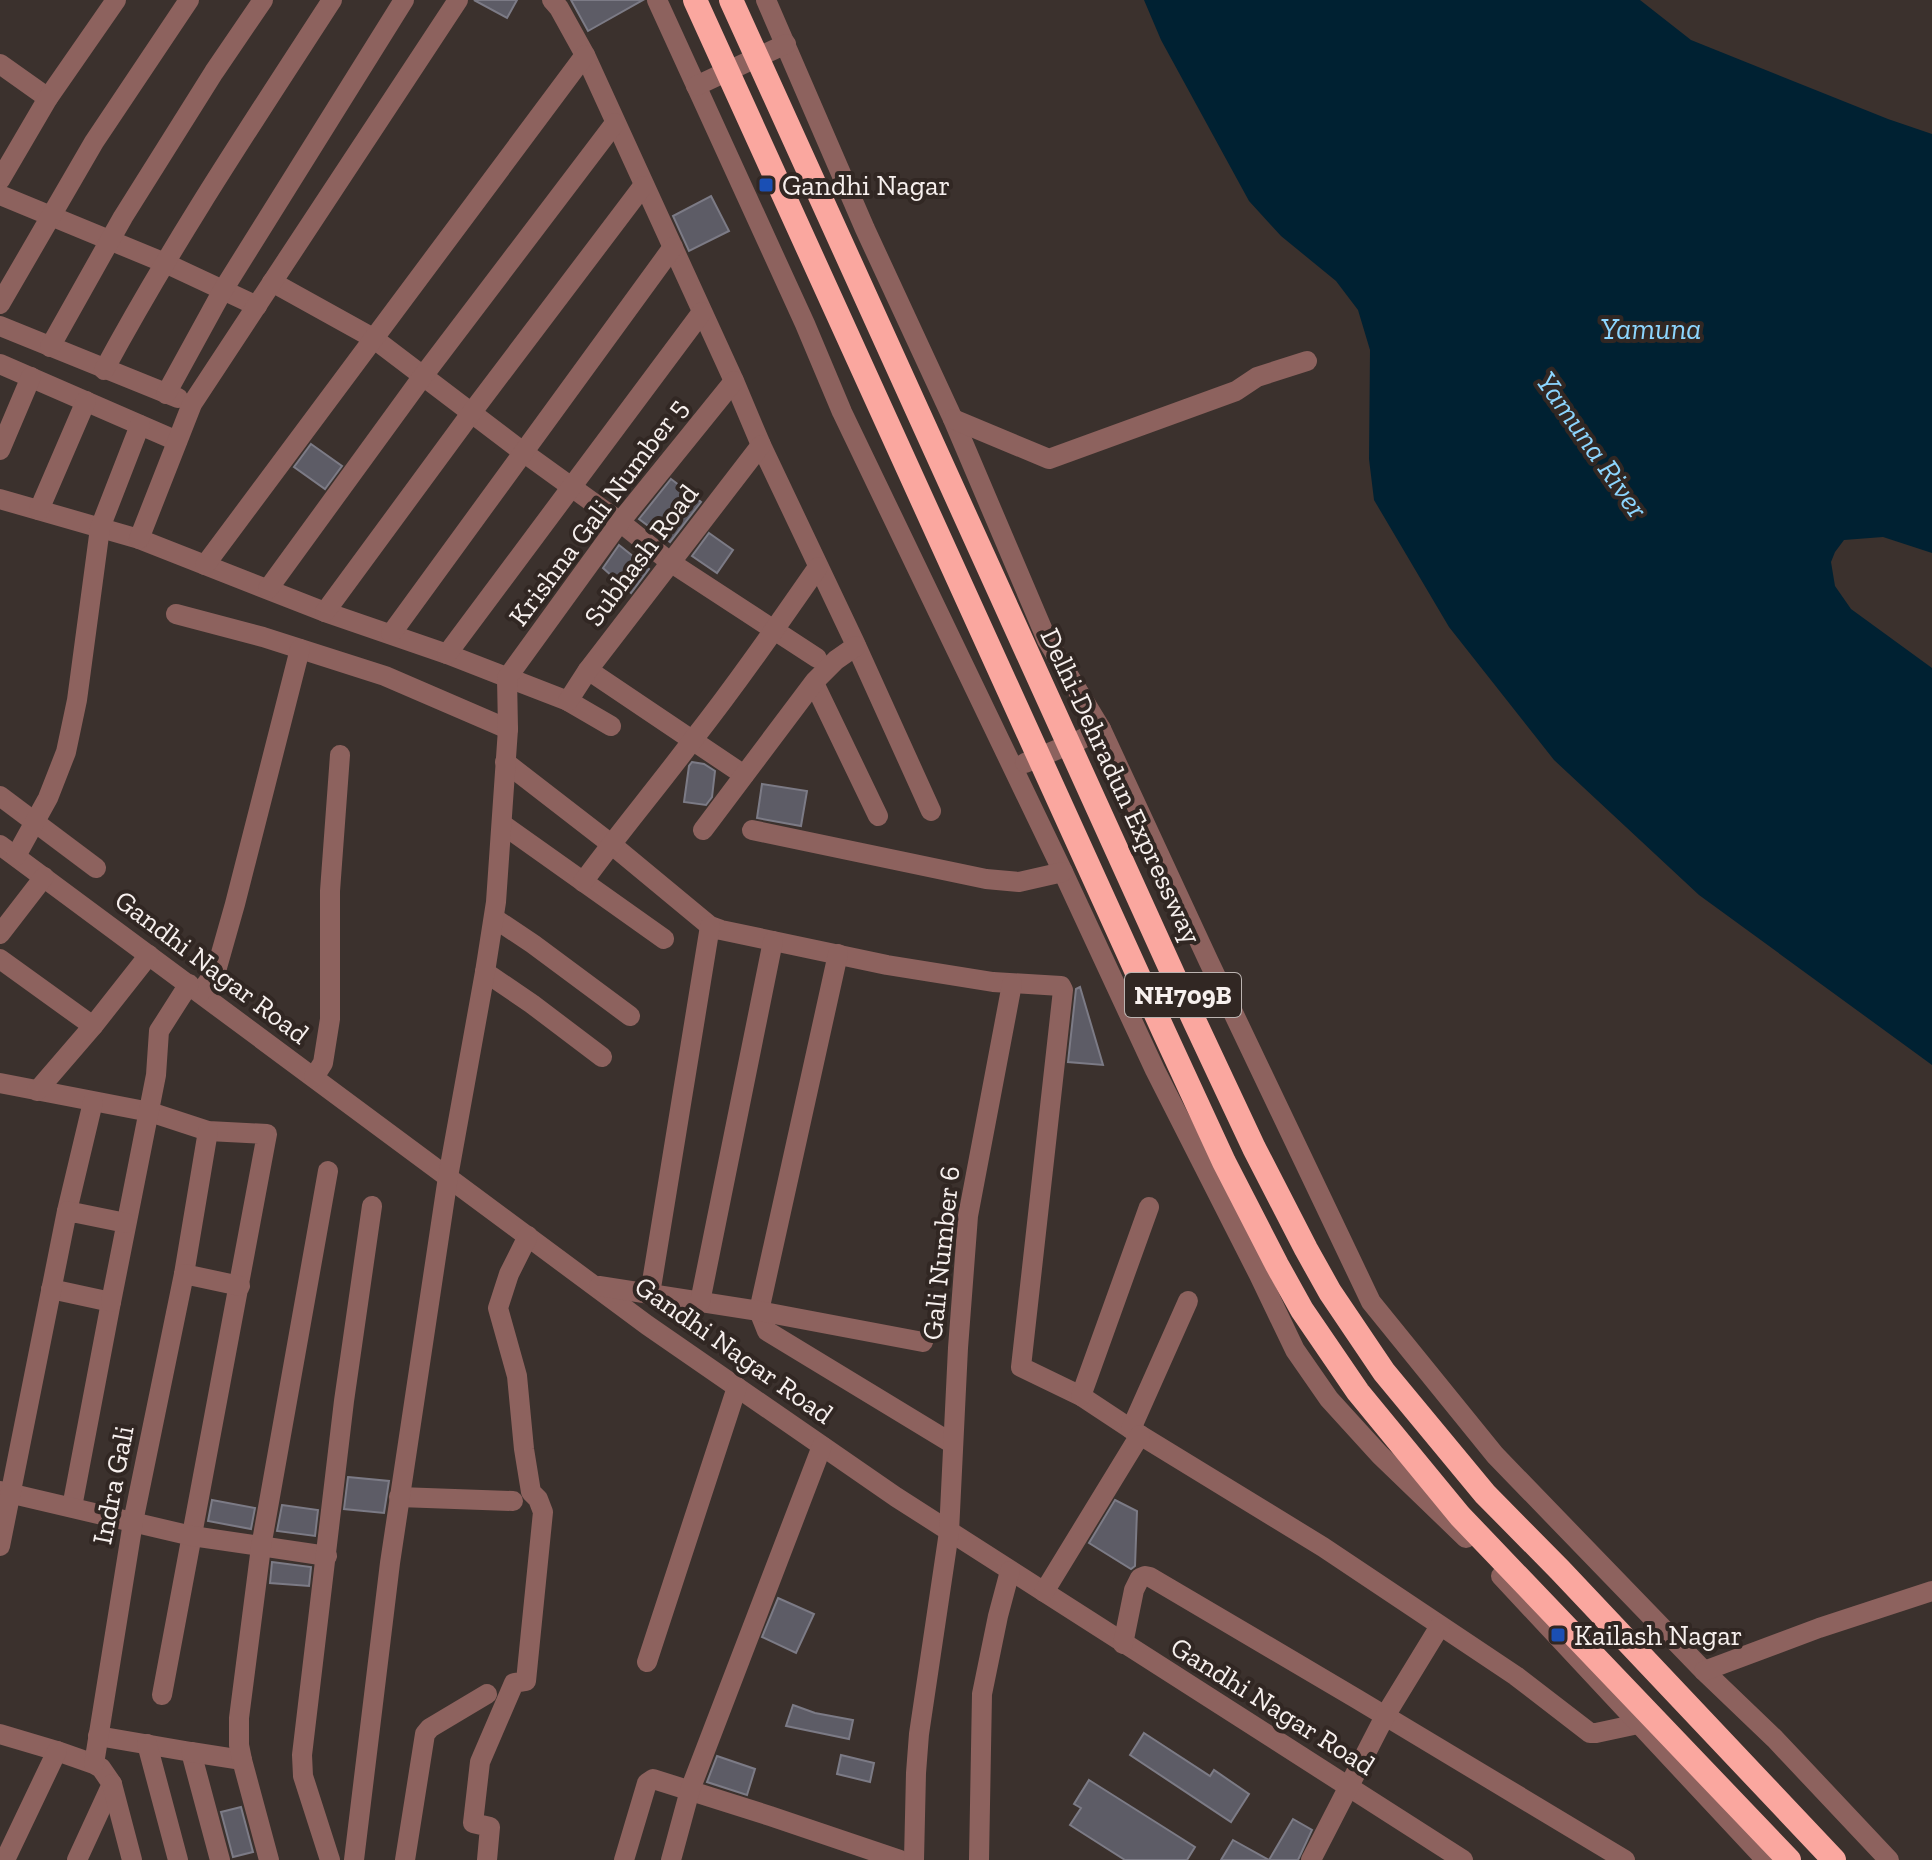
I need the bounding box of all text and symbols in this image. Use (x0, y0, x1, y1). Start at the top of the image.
place label: Gandhi Nagar (782, 169, 950, 202)
marker: Gandhi Nagar (757, 176, 775, 194)
water label: Yamuna (1600, 311, 1702, 347)
water label: Yamuna River (1528, 365, 1656, 526)
street label: Krishna Gali Number 5 (502, 392, 694, 632)
street label: Subhash Road (577, 478, 705, 632)
street label: Delhi-Dehradun Expressway (1033, 623, 1209, 950)
street label: Gandhi Nagar Road (108, 883, 316, 1051)
road number: NH709B (1125, 973, 1241, 1017)
street label: Gali Number 6 (915, 1164, 967, 1342)
street label: Gandhi Nagar Road (629, 1269, 839, 1431)
street label: Indra Gali (85, 1423, 141, 1547)
place label: Kailash Nagar (1574, 1619, 1742, 1652)
marker: Kailash Nagar (1549, 1626, 1567, 1644)
street label: Gandhi Nagar Road (1165, 1630, 1381, 1782)

